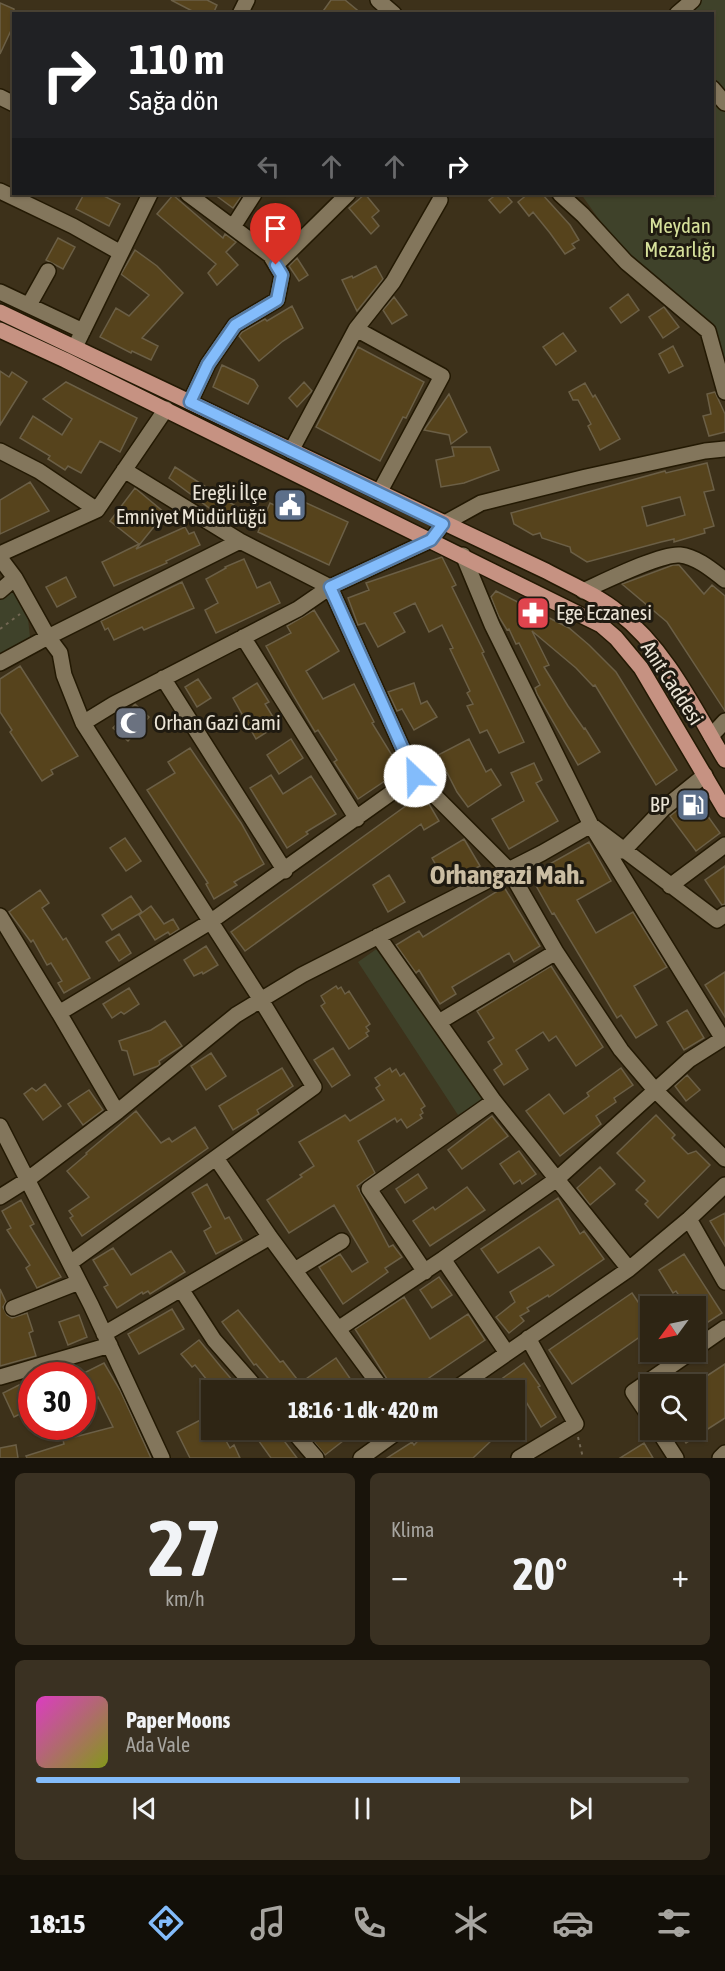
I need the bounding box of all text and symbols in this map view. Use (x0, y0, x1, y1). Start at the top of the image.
text: 110 m (129, 35, 224, 83)
icon: right (30, 36, 108, 114)
text: Sağa dön (129, 85, 219, 116)
icon: left (252, 150, 285, 183)
icon: ahead (315, 150, 348, 183)
icon: ahead (378, 150, 411, 183)
icon: right (441, 150, 474, 183)
pin (250, 203, 301, 265)
icon: arrive (259, 212, 292, 245)
park label: Meydan Mezarlığı (644, 213, 716, 261)
place label: Ereğli İlçe Emniyet Müdürlüğü (116, 480, 267, 528)
public building icon: Ereğli İlçe Emniyet Müdürlüğü (272, 487, 308, 523)
pharmacy icon: Ege Eczanesi (515, 595, 551, 631)
place label: Ege Eczanesi (556, 600, 652, 624)
street label: Anıt Caddesi (637, 636, 709, 729)
mosque icon: Orhan Gazi Cami (113, 705, 149, 741)
place label: Orhan Gazi Cami (154, 710, 281, 734)
position arrow (383, 744, 447, 808)
fuel station icon: BP (675, 787, 711, 823)
place label: BP (650, 792, 670, 816)
district label: Orhangazi Mah. (430, 859, 584, 890)
north arrow (640, 1296, 706, 1362)
map controls (640, 1296, 706, 1440)
speed limit sign: 30 (18, 1362, 96, 1440)
button: search (640, 1374, 706, 1440)
text: 18:16 · 1 dk · 420 m (288, 1397, 438, 1423)
text: 27 (148, 1503, 222, 1593)
text: Klima (391, 1518, 434, 1541)
text: 20° (513, 1548, 567, 1600)
text: − (391, 1556, 408, 1594)
text: + (672, 1556, 689, 1594)
text: km/h (165, 1587, 205, 1610)
text: Paper Moons (126, 1707, 230, 1733)
text: Ada Vale (126, 1733, 190, 1756)
icon: previous (128, 1792, 161, 1825)
icon: pause (346, 1792, 379, 1825)
icon: next (564, 1792, 597, 1825)
icon: directions (145, 1902, 187, 1944)
icon: music (247, 1902, 289, 1944)
icon: phone (348, 1902, 390, 1944)
icon: climate (450, 1902, 492, 1944)
icon: car (552, 1902, 594, 1944)
icon: filters (653, 1902, 695, 1944)
text: 18:15 (30, 1908, 85, 1939)

